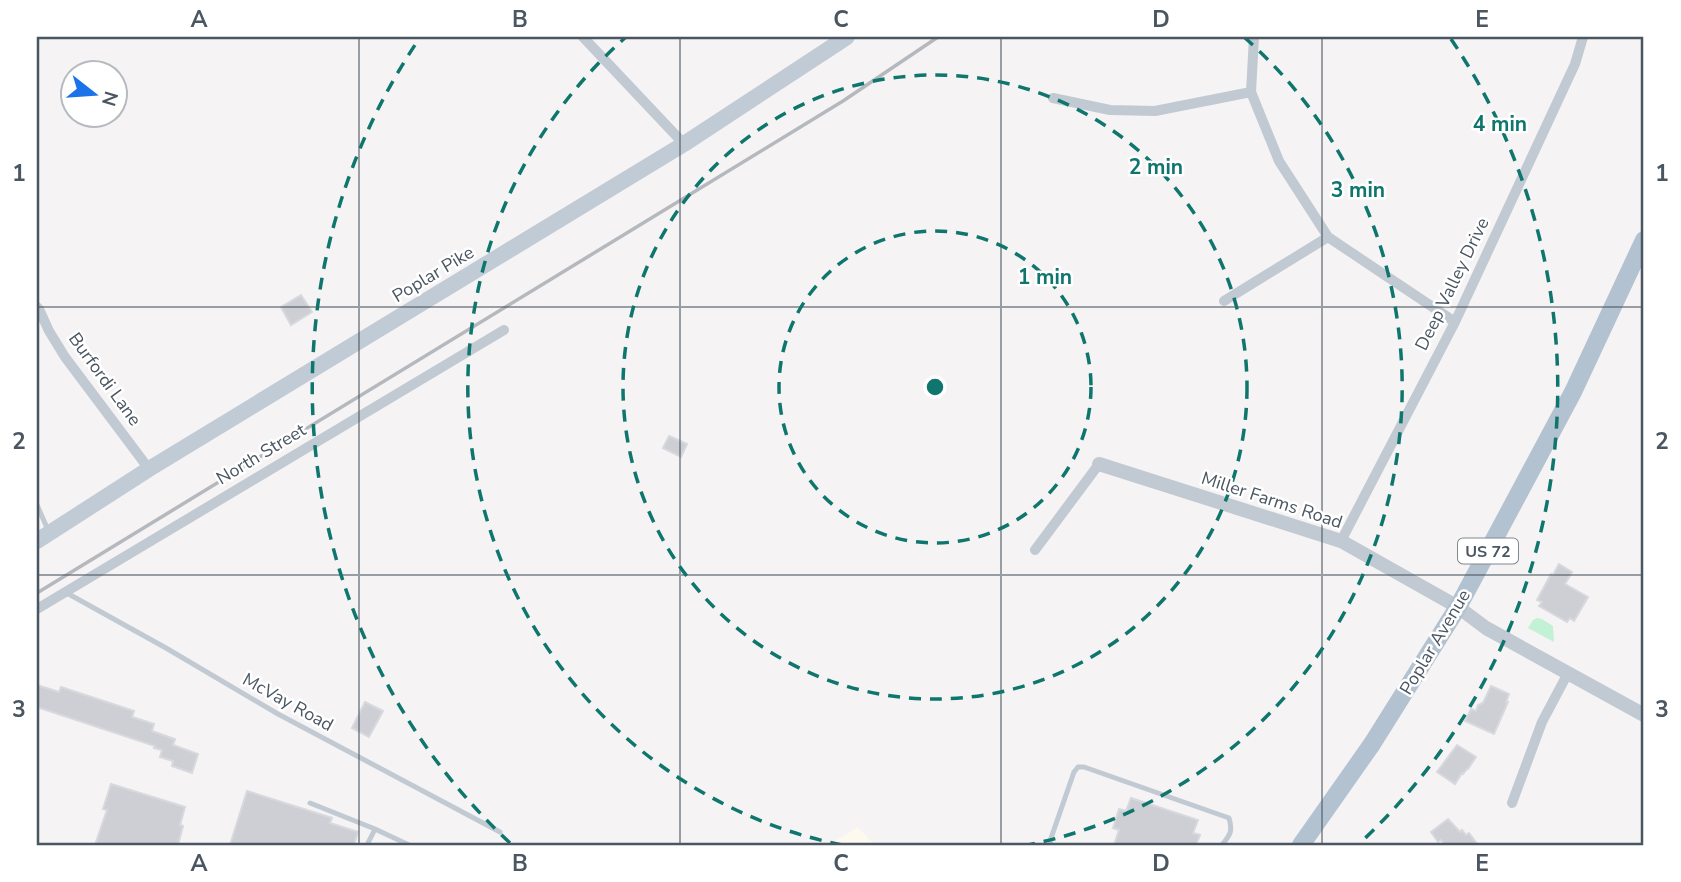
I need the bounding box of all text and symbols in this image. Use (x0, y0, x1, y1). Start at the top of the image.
text: A (190, 4, 208, 35)
text: B (512, 4, 528, 35)
text: C (833, 4, 849, 35)
text: D (1152, 4, 1170, 35)
text: E (1475, 4, 1489, 35)
north arrow (60, 60, 130, 130)
text: N (95, 88, 124, 109)
text: 4 min (1473, 110, 1527, 138)
text: 2 min (1129, 153, 1183, 181)
text: 1 (12, 158, 26, 189)
text: 1 (1655, 158, 1669, 189)
text: 3 min (1331, 176, 1385, 204)
street label: Deep Valley Drive (1409, 214, 1495, 354)
street label: Poplar Pike (388, 240, 478, 308)
text: 1 min (1018, 263, 1072, 291)
street label: Burfordi Lane (63, 328, 147, 430)
centre of rings (923, 375, 947, 399)
street label: North Street (212, 417, 311, 490)
text: 2 (12, 426, 26, 457)
text: 2 (1655, 426, 1669, 457)
street label: Miller Farms Road (1198, 466, 1346, 534)
road number: US 72 (1458, 538, 1518, 564)
street label: Poplar Avenue (1394, 585, 1476, 699)
street label: McVay Road (238, 667, 338, 737)
text: 3 (12, 694, 26, 725)
text: 3 (1655, 694, 1669, 725)
text: A (190, 848, 208, 879)
text: B (512, 848, 528, 879)
text: C (833, 848, 849, 879)
text: D (1152, 848, 1170, 879)
text: E (1475, 848, 1489, 879)

